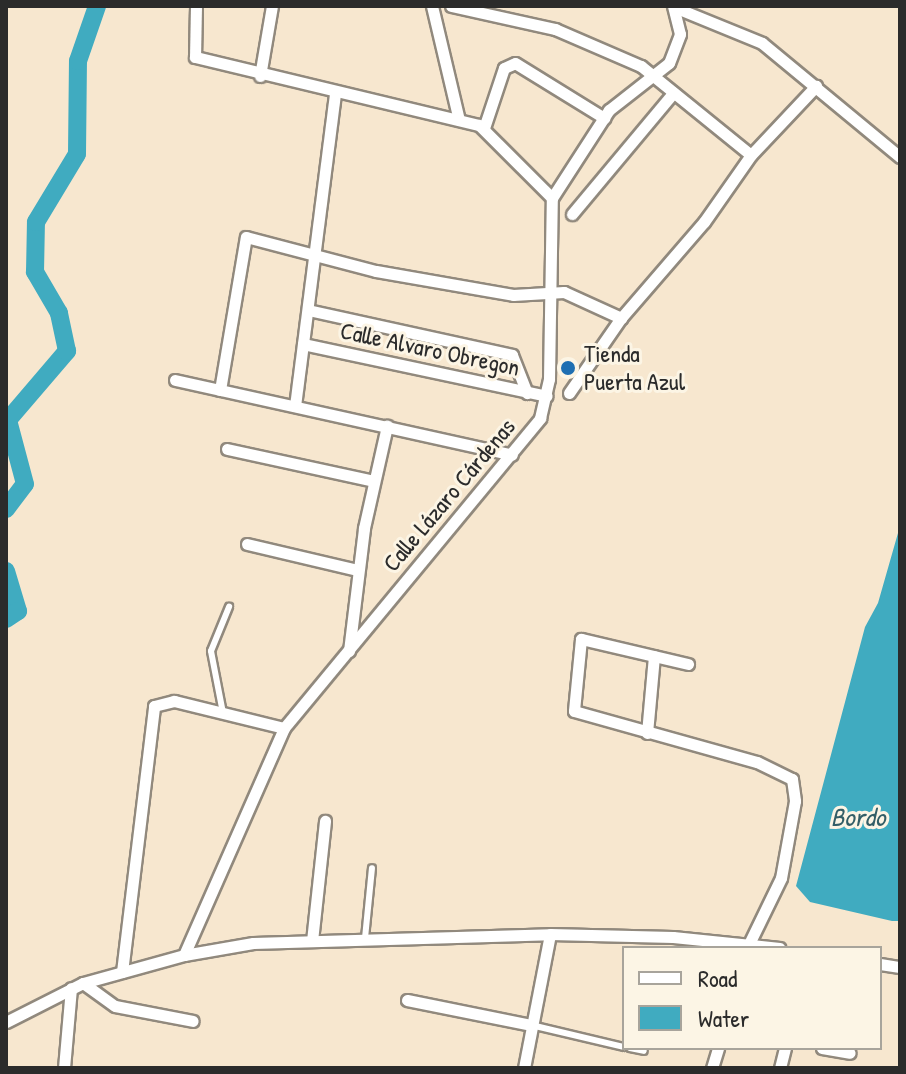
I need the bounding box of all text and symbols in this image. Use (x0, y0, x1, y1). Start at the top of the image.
street label: Calle Alvaro Obregon (338, 316, 522, 382)
place label: Tienda Puerta Azul (584, 340, 685, 396)
marker: Tienda Puerta Azul (559, 359, 577, 377)
street label: Calle Lázaro Cárdenas (377, 413, 521, 577)
water label: Bordo (831, 801, 885, 833)
legend (622, 946, 882, 1050)
text: Road (698, 962, 737, 994)
text: Water (698, 1002, 749, 1034)

